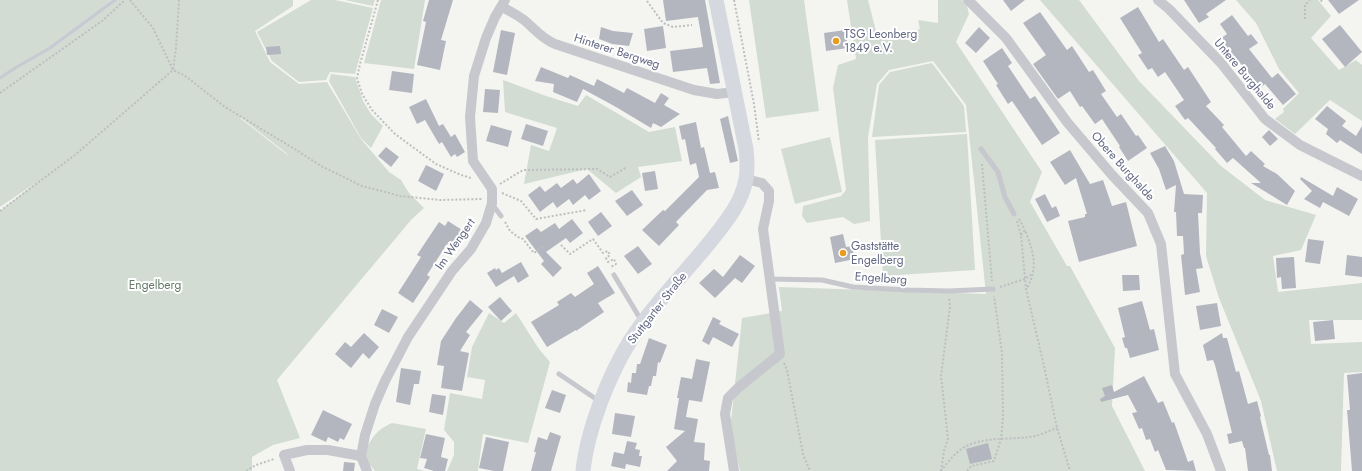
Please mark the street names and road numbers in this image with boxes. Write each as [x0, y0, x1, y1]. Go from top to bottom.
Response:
street label: Hinterer Bergweg [572, 29, 662, 73]
street label: Untere Burghalde [1210, 34, 1280, 114]
street label: Obere Burghalde [1087, 127, 1159, 205]
street label: Im Wengert [431, 214, 479, 273]
street label: Engelberg [854, 267, 908, 289]
street label: Stuttgarter Straße [623, 268, 691, 348]

